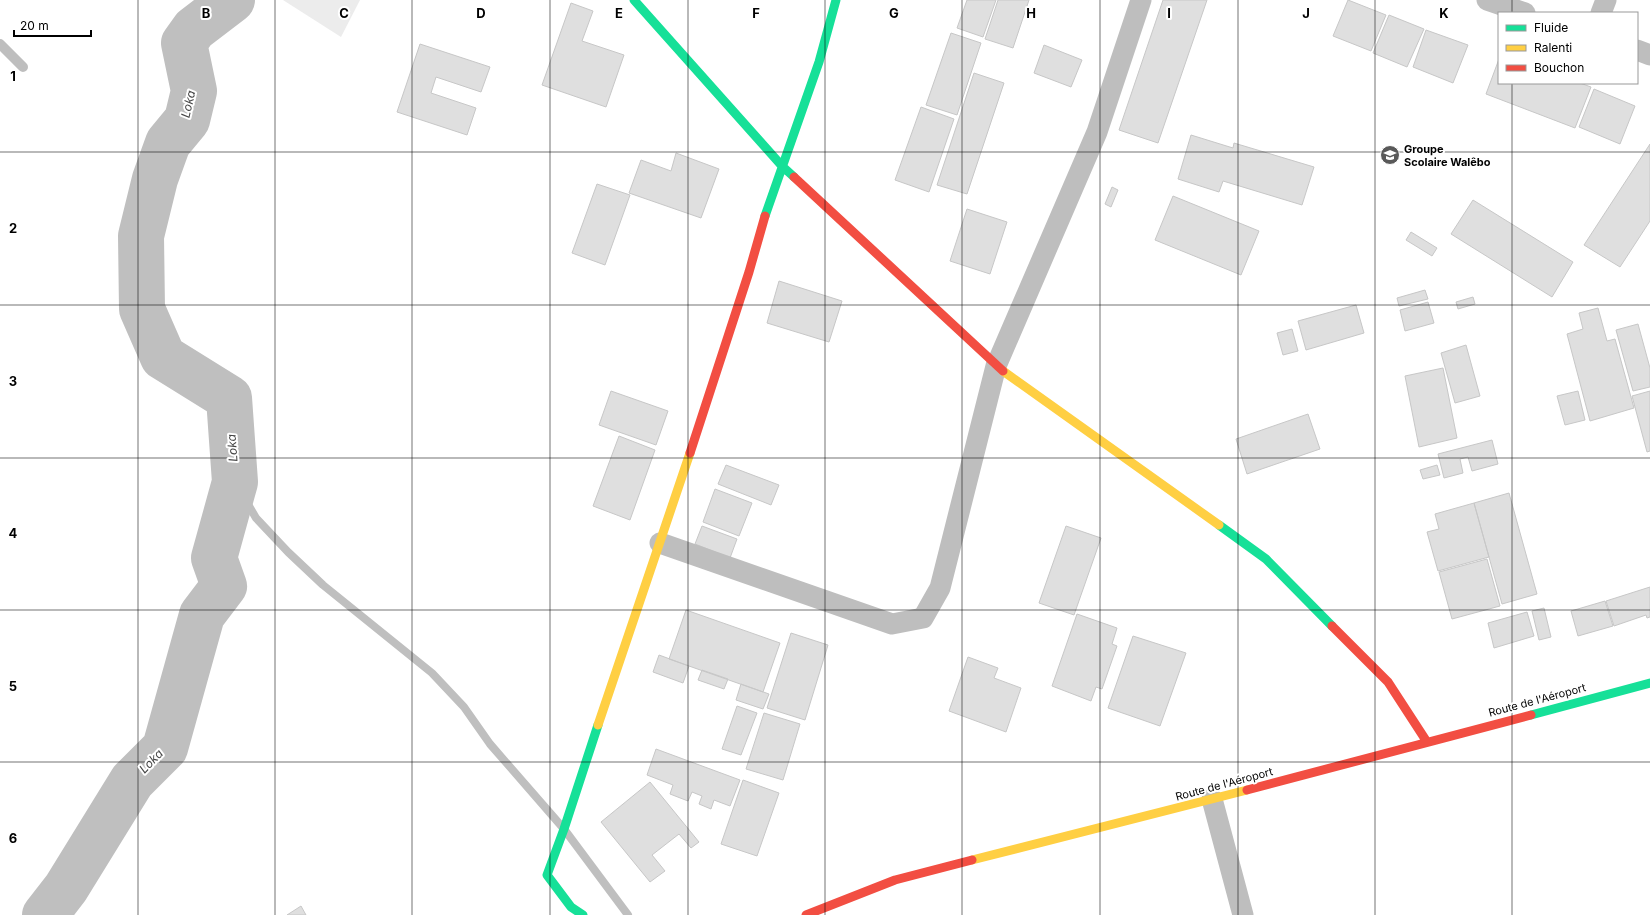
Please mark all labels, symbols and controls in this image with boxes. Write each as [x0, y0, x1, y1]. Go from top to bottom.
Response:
text: B [202, 5, 211, 21]
text: C [339, 5, 349, 21]
text: D [476, 5, 486, 21]
text: E [615, 5, 623, 21]
text: F [752, 5, 760, 21]
text: G [889, 5, 899, 21]
text: H [1026, 5, 1036, 21]
text: I [1167, 5, 1171, 21]
text: J [1302, 5, 1310, 21]
text: K [1439, 5, 1449, 21]
scale bar [14, 12, 91, 38]
legend [1498, 12, 1638, 84]
text: 20 m [20, 18, 49, 33]
text: Fluide [1534, 20, 1568, 35]
text: Ralenti [1534, 40, 1572, 55]
text: Bouchon [1534, 60, 1584, 75]
text: 1 [10, 68, 16, 84]
water label: Loka [178, 89, 198, 119]
place label: Groupe Scolaire Walêbo [1404, 142, 1491, 169]
school or university icon: Groupe Scolaire Walêbo [1379, 144, 1401, 166]
text: 2 [9, 220, 17, 236]
text: 3 [9, 373, 17, 389]
water label: Loka [224, 434, 240, 462]
text: 4 [9, 525, 18, 541]
text: 5 [9, 678, 17, 694]
street label: Route de l'Aéroport [1487, 680, 1588, 720]
water label: Loka [136, 746, 166, 776]
street label: Route de l'Aéroport [1174, 764, 1275, 804]
text: 6 [9, 830, 17, 846]

